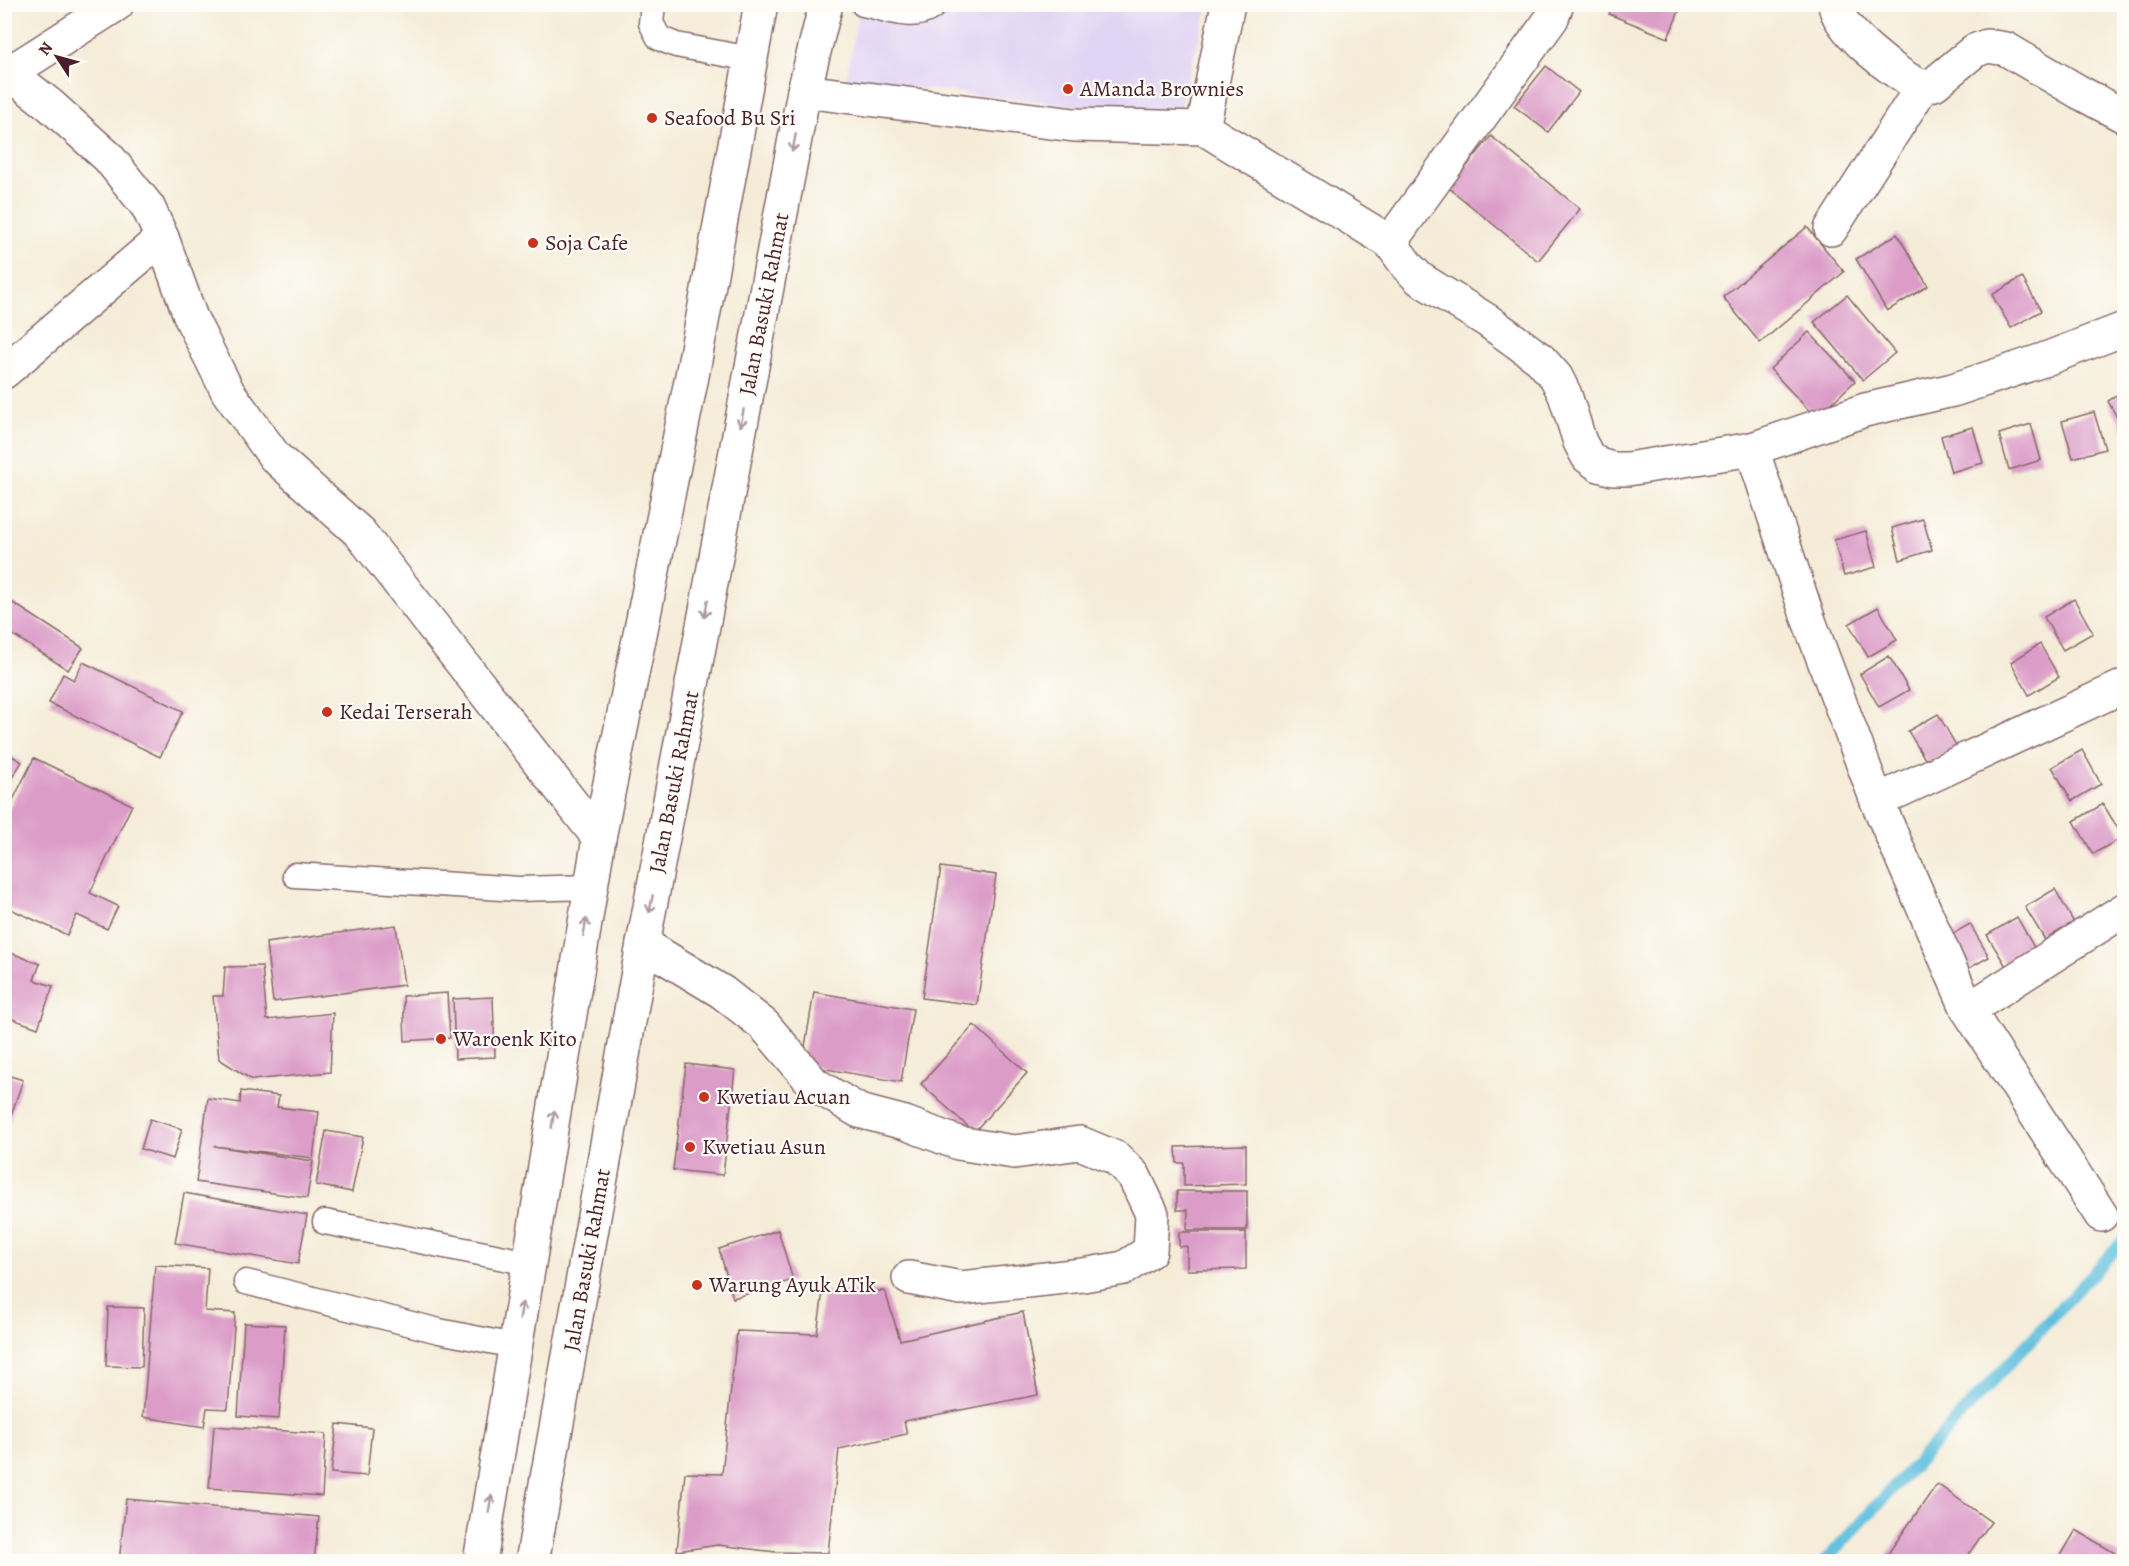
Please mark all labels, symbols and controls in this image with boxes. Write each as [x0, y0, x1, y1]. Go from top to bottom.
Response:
north arrow [27, 27, 87, 87]
text: N [33, 37, 58, 60]
place label: AManda Brownies [1079, 74, 1244, 104]
marker: AManda Brownies [1061, 82, 1075, 96]
place label: Seafood Bu Sri [664, 103, 796, 133]
marker: Seafood Bu Sri [645, 111, 659, 125]
one-way arrow [788, 133, 799, 153]
street label: Jalan Basuki Rahmat [732, 210, 796, 398]
place label: Soja Cafe [545, 228, 628, 258]
marker: Soja Cafe [526, 236, 540, 250]
one-way arrow [736, 407, 747, 427]
one-way arrow [700, 599, 711, 618]
street label: Jalan Basuki Rahmat [642, 688, 706, 876]
place label: Kedai Terserah [339, 697, 473, 727]
marker: Kedai Terserah [320, 705, 334, 719]
one-way arrow [645, 894, 656, 913]
one-way arrow [580, 917, 591, 937]
place label: Waroenk Kito [452, 1024, 577, 1054]
marker: Waroenk Kito [434, 1032, 448, 1046]
place label: Kwetiau Acuan [716, 1082, 850, 1112]
marker: Kwetiau Acuan [697, 1090, 711, 1104]
one-way arrow [547, 1110, 558, 1129]
place label: Kwetiau Asun [702, 1132, 826, 1162]
marker: Kwetiau Asun [683, 1140, 697, 1154]
street label: Jalan Basuki Rahmat [556, 1166, 618, 1354]
place label: Warung Ayuk ATik [708, 1270, 876, 1300]
marker: Warung Ayuk ATik [690, 1278, 704, 1292]
one-way arrow [515, 1302, 526, 1322]
one-way arrow [484, 1494, 495, 1514]

